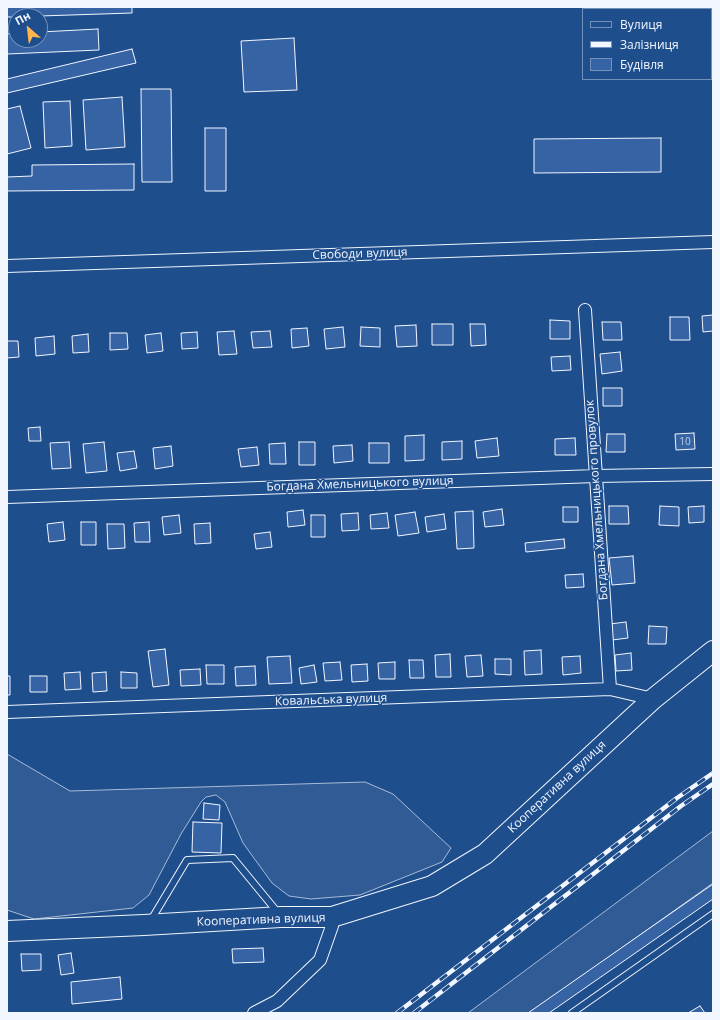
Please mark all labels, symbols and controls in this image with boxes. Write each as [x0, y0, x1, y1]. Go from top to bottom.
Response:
north arrow [8, 8, 48, 48]
text: Пн [12, 8, 33, 28]
legend [582, 8, 712, 80]
text: Вулиця [620, 16, 662, 33]
text: Залізниця [620, 36, 679, 53]
text: Будівля [620, 56, 664, 73]
street label: Свободи вулиця [312, 245, 408, 263]
street label: Богдана Хмельницького провулок [583, 399, 611, 601]
house number: 10 [679, 436, 691, 448]
street label: Богдана Хмельницького вулиця [266, 474, 454, 494]
street label: Ковальська вулиця [275, 691, 387, 709]
street label: Кооперативна вулиця [505, 738, 609, 836]
street label: Кооперативна вулиця [196, 911, 326, 929]

